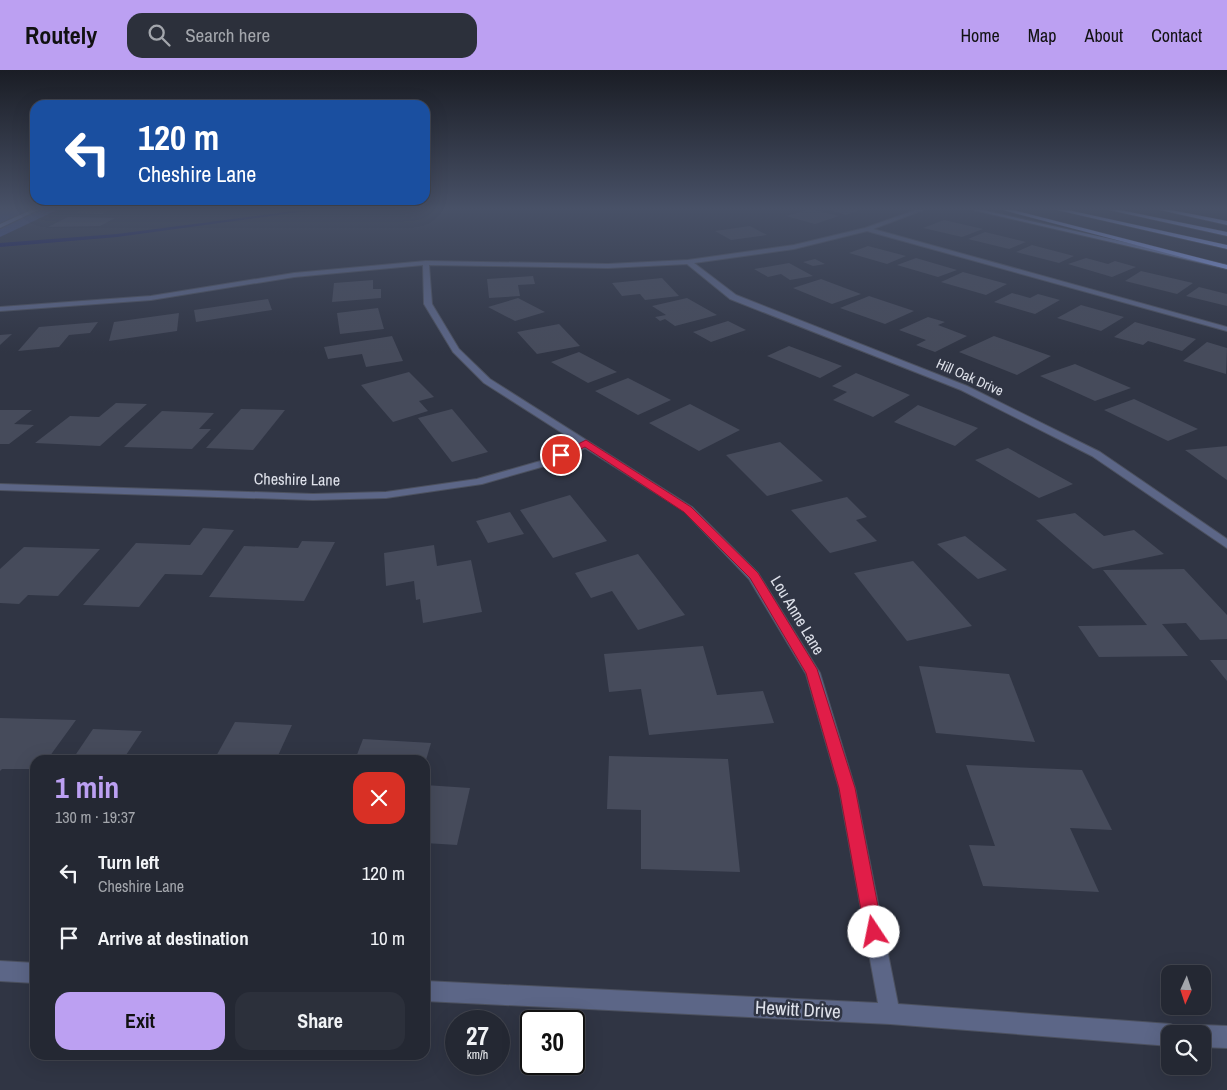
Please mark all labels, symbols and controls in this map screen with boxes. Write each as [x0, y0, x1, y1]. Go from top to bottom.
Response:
search box [127, 13, 477, 58]
text: Routely [25, 19, 97, 51]
icon: search [145, 21, 173, 49]
text: Search here [185, 22, 270, 48]
text: Home [960, 23, 1000, 48]
text: Map [1028, 23, 1057, 48]
text: About [1085, 23, 1123, 48]
text: Contact [1151, 23, 1202, 48]
text: 120 m [138, 114, 219, 161]
icon: left [55, 120, 120, 185]
text: Cheshire Lane [138, 159, 256, 189]
street label: Hill Oak Drive [934, 354, 1006, 400]
pin [540, 434, 582, 476]
icon: arrive [547, 441, 575, 469]
street label: Cheshire Lane [254, 467, 340, 491]
street label: Lou Anne Lane [766, 571, 830, 659]
text: 1 min [55, 767, 119, 807]
button: close [353, 772, 405, 824]
text: 130 m · 19:37 [55, 806, 135, 828]
text: Turn left [98, 849, 159, 875]
icon: left [55, 859, 83, 887]
text: 120 m [362, 860, 405, 886]
text: Cheshire Lane [98, 875, 184, 897]
position arrow [847, 905, 899, 957]
icon: arrive [55, 924, 83, 952]
text: Arrive at destination [98, 925, 249, 951]
text: 10 m [370, 925, 405, 951]
north arrow [1161, 965, 1211, 1015]
map controls [1161, 965, 1211, 1075]
button: Exit [55, 992, 225, 1050]
button: Share [235, 992, 405, 1050]
street label: Hewitt Drive [755, 994, 841, 1024]
speed limit sign: 30 [520, 1010, 585, 1075]
text: 27 [466, 1019, 489, 1053]
button: search [1161, 1025, 1211, 1075]
text: km/h [467, 1047, 488, 1063]

